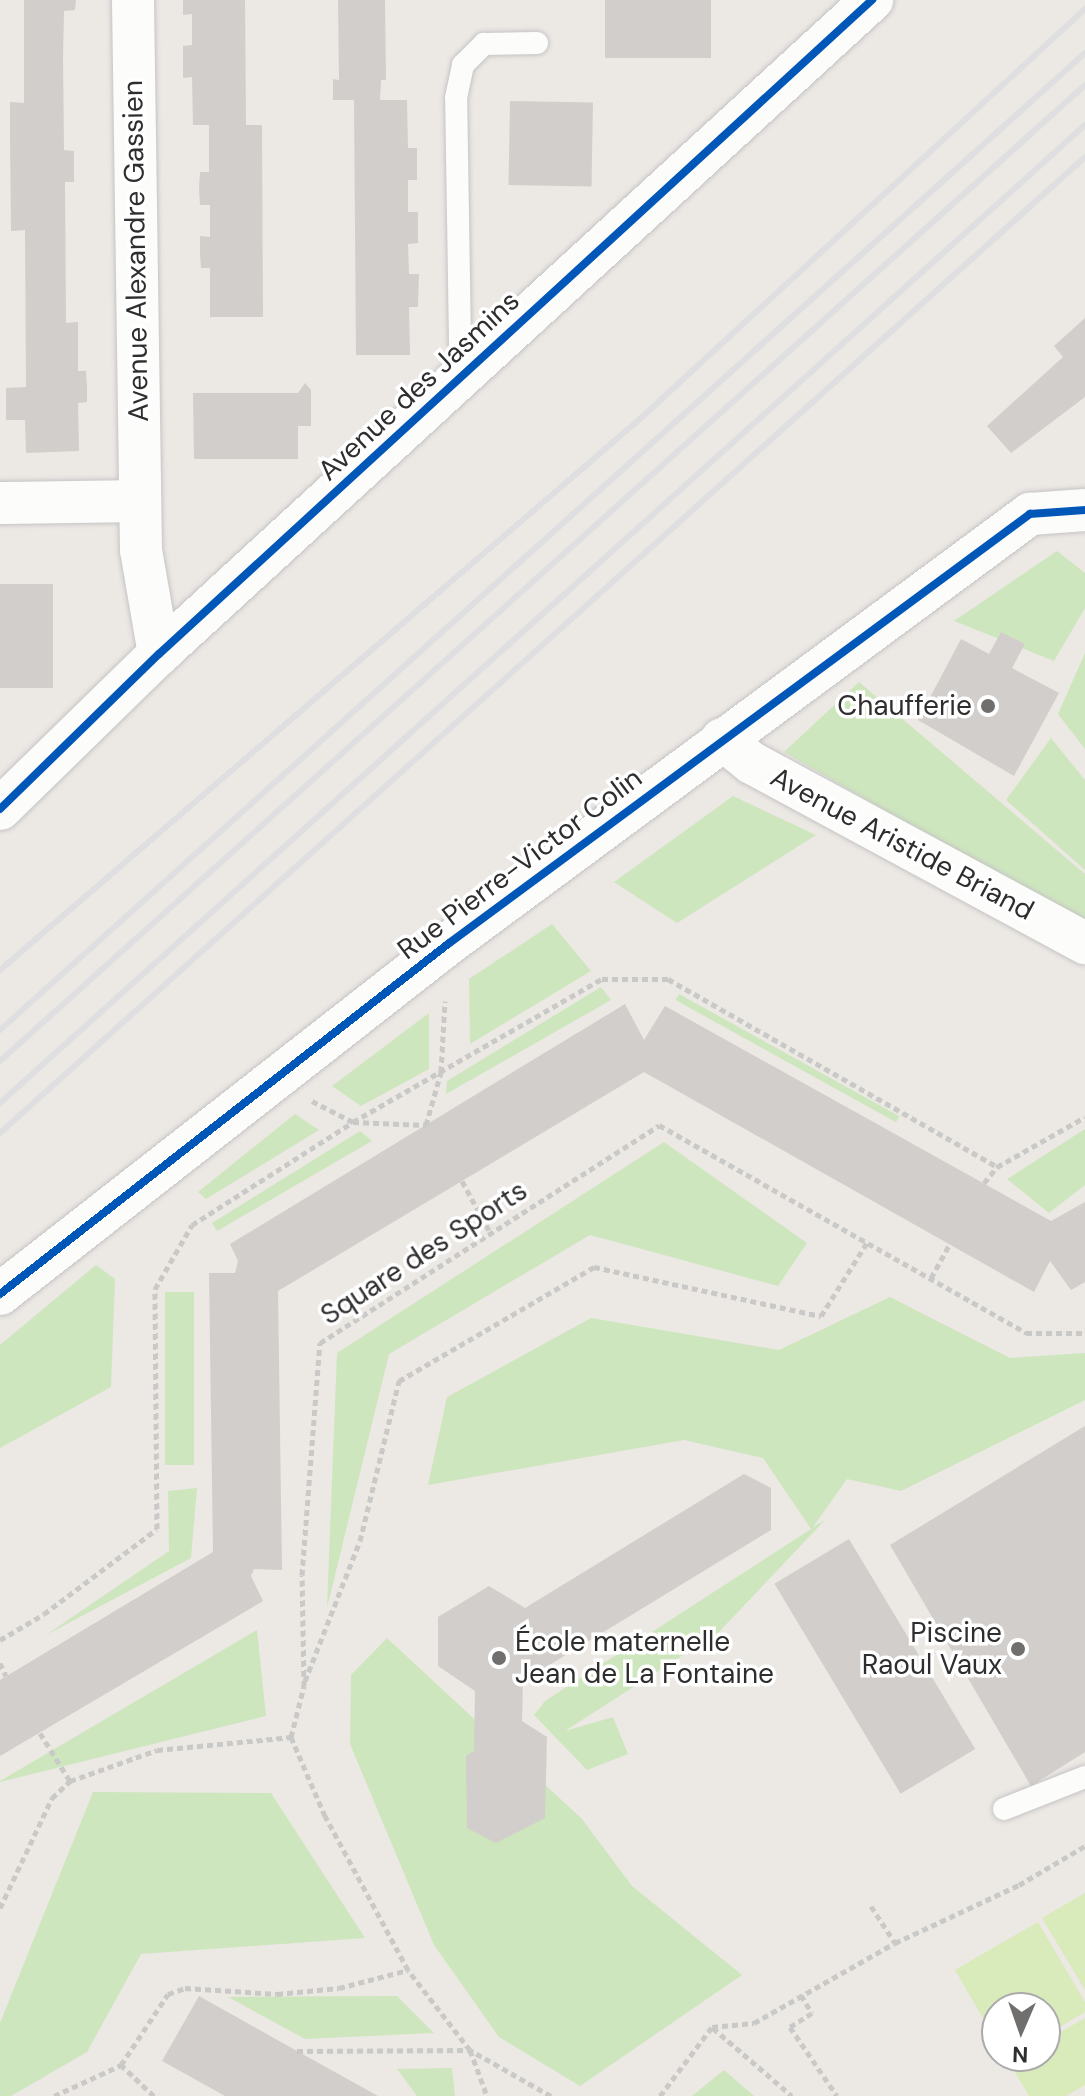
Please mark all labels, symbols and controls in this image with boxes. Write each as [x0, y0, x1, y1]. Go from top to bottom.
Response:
street label: Avenue Alexandre Gassien [116, 80, 156, 422]
street label: Avenue des Jasmins [311, 284, 527, 488]
place label: Chaufferie [837, 689, 972, 723]
marker: Chaufferie [979, 697, 997, 715]
street label: Avenue Aristide Briand [765, 760, 1039, 928]
street label: Rue Pierre-Victor Colin [391, 761, 649, 967]
street label: Square des Sports [315, 1174, 533, 1332]
place label: Piscine Raoul Vaux [862, 1616, 1002, 1682]
place label: École maternelle Jean de La Fontaine [515, 1625, 774, 1691]
marker: Piscine Raoul Vaux [1009, 1640, 1027, 1658]
marker: École maternelle Jean de La Fontaine [490, 1649, 508, 1667]
north arrow [981, 1992, 1061, 2072]
text: N [1012, 2040, 1029, 2069]

